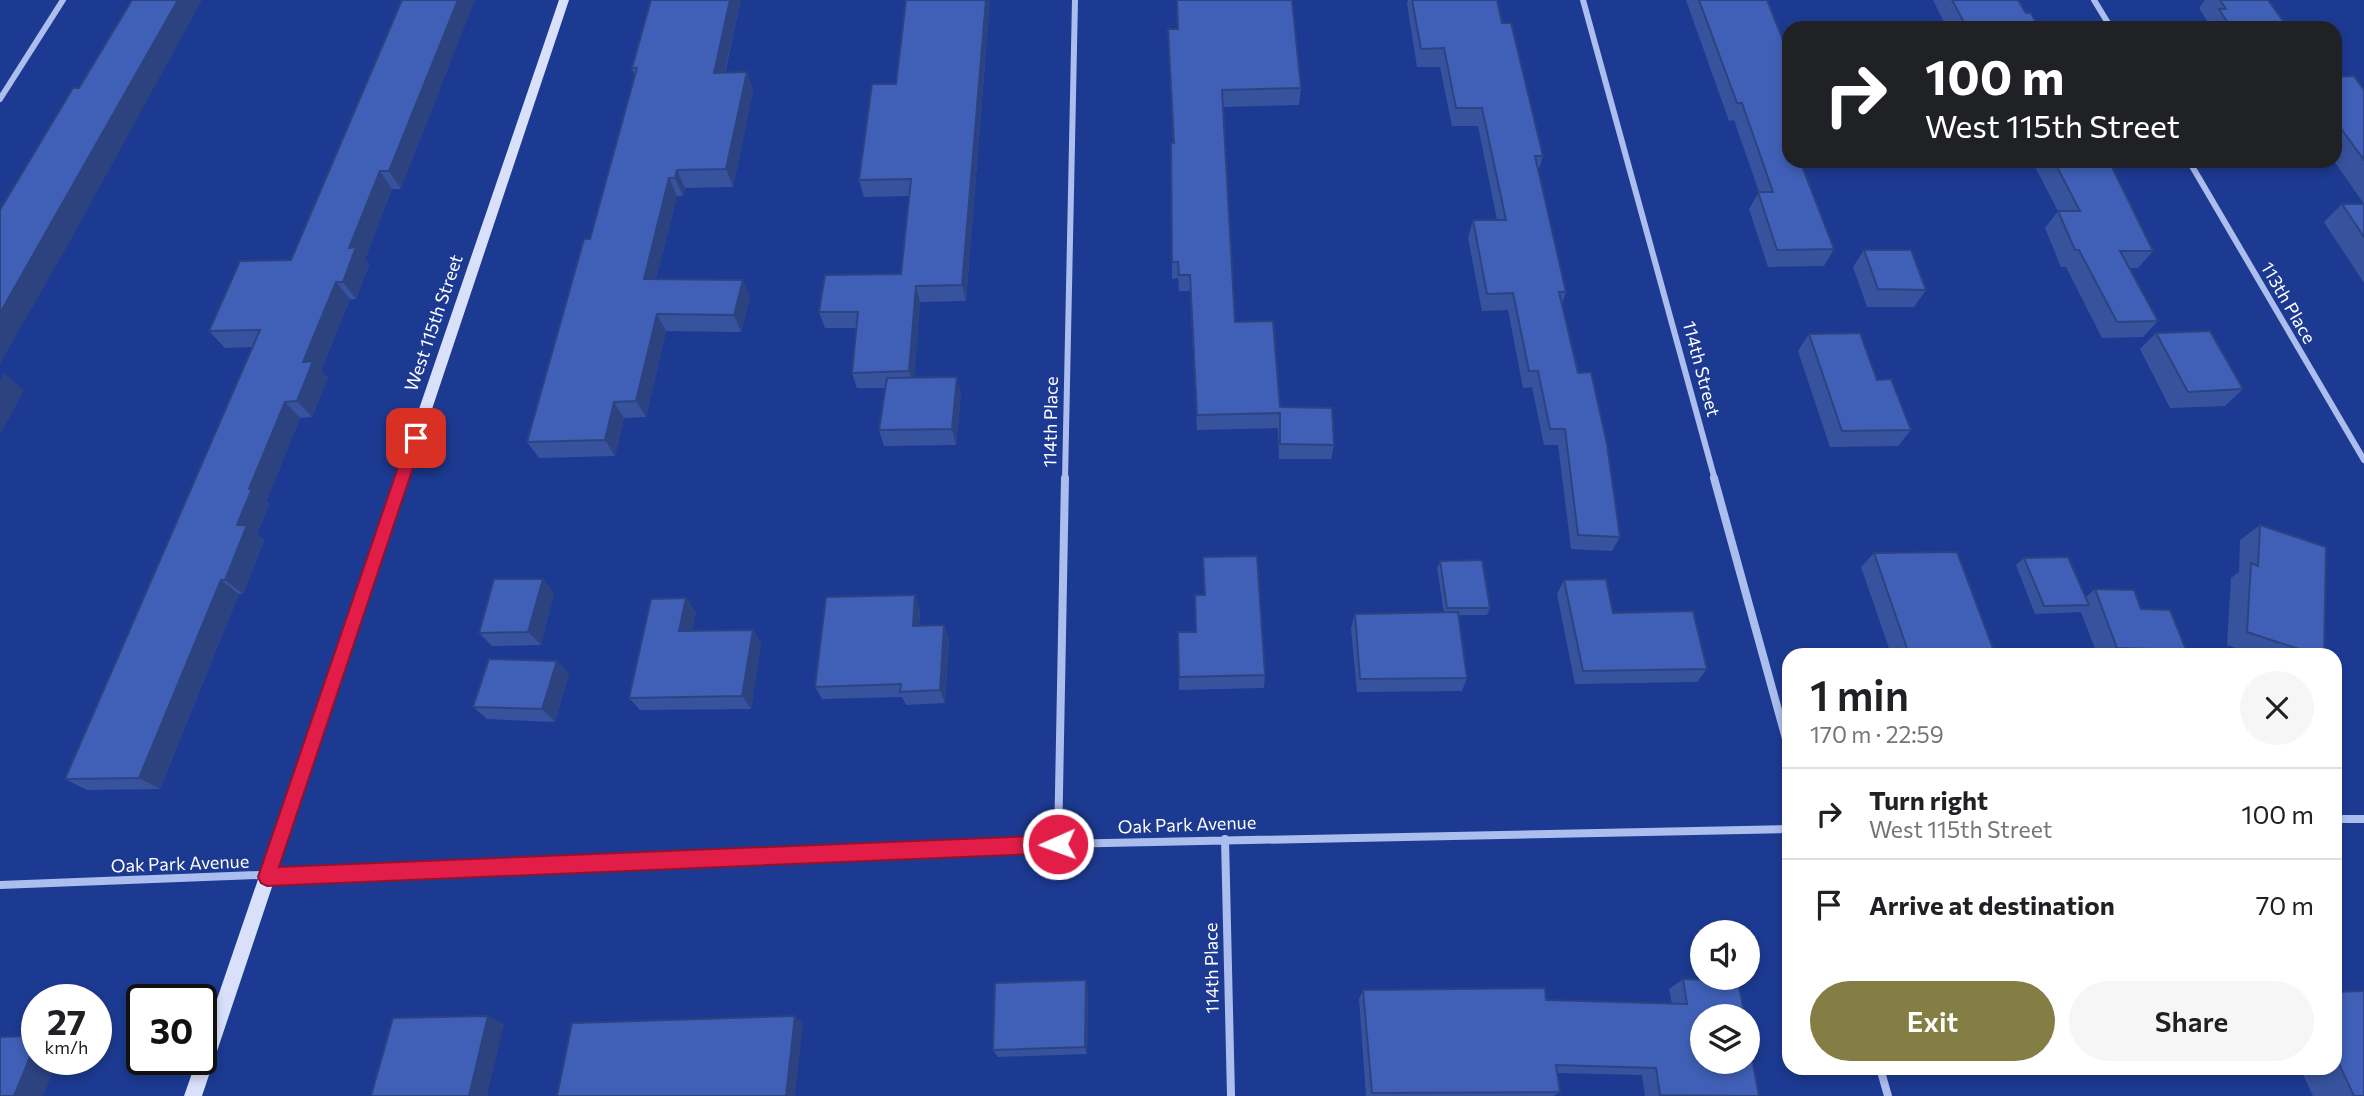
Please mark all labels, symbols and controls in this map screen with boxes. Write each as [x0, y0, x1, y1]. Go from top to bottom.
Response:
text: 100 m [1925, 45, 2064, 105]
icon: right [1810, 49, 1901, 140]
text: West 115th Street [1925, 105, 2180, 145]
street label: West 115th Street [399, 251, 467, 394]
street label: 113th Place [2257, 258, 2321, 347]
street label: 114th Street [1679, 318, 1725, 419]
street label: 114th Place [1038, 376, 1062, 468]
pin [386, 408, 446, 468]
icon: arrive [397, 419, 435, 457]
text: 1 min [1810, 668, 1909, 720]
button: close [2240, 671, 2314, 745]
text: 170 m · 22:59 [1810, 720, 1944, 748]
text: Turn right [1869, 784, 1988, 815]
icon: right [1810, 795, 1848, 833]
text: 100 m [2241, 798, 2314, 829]
position arrow [1021, 807, 1095, 881]
street label: Oak Park Avenue [1117, 811, 1257, 837]
text: West 115th Street [1869, 815, 2052, 843]
street label: Oak Park Avenue [110, 850, 250, 876]
icon: arrive [1810, 886, 1848, 924]
text: Arrive at destination [1869, 889, 2115, 920]
text: 70 m [2256, 889, 2314, 920]
map controls [1690, 920, 1760, 1074]
button: sound [1690, 920, 1760, 990]
street label: 114th Place [1199, 922, 1223, 1014]
button: Exit [1810, 981, 2055, 1061]
button: Share [2069, 981, 2314, 1061]
speed limit sign: 30 [126, 984, 217, 1075]
text: 27 [47, 999, 86, 1042]
button: layers [1690, 1004, 1760, 1074]
text: km/h [45, 1036, 88, 1058]

